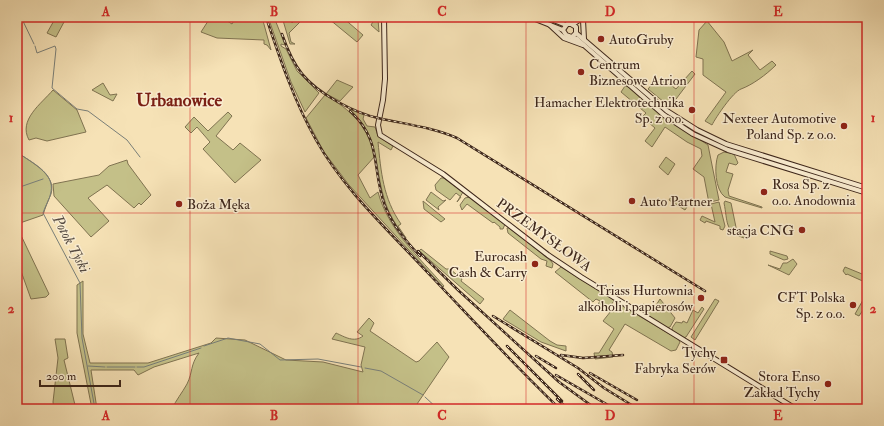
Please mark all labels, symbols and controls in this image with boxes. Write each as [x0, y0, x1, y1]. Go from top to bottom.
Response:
text: A [101, 4, 111, 20]
text: B [270, 4, 278, 20]
text: C [437, 4, 447, 20]
text: D [605, 4, 616, 20]
text: E [773, 4, 783, 20]
place label: AutoGruby [608, 31, 674, 49]
marker: AutoGruby [596, 34, 606, 44]
place label: Centrum Biznesowe Atrion [589, 56, 687, 89]
marker: Centrum Biznesowe Atrion [576, 67, 586, 77]
district label: Urbanowice [136, 89, 222, 112]
place label: Hamacher Elektrotechnika Sp. z o.o. [534, 94, 684, 128]
marker: Hamacher Elektrotechnika Sp. z o.o. [687, 105, 697, 115]
text: 1 [9, 110, 14, 126]
place label: Nexteer Automotive Poland Sp. z o.o. [723, 110, 836, 144]
text: 1 [871, 110, 876, 126]
marker: Nexteer Automotive Poland Sp. z o.o. [839, 121, 849, 131]
place label: Rosa Sp. z o.o. Anodownia [772, 176, 856, 209]
marker: Rosa Sp. z o.o. Anodownia [759, 187, 769, 197]
place label: Auto Partner [639, 193, 713, 210]
street label: PRZEMYSŁOWA [493, 195, 595, 275]
place label: Boża Męka [187, 196, 250, 213]
marker: Auto Partner [627, 196, 637, 206]
marker: Boża Męka [174, 199, 184, 209]
water label: Potok Tyski [47, 211, 94, 276]
place label: stacja CNG [727, 222, 794, 239]
marker: stacja CNG [797, 225, 807, 235]
place label: Eurocash Cash & Carry [449, 248, 528, 282]
marker: Eurocash Cash & Carry [530, 259, 540, 269]
place label: Triass Hurtownia alkoholi i papierosów [578, 282, 693, 316]
place label: CFT Polska Sp. z o.o. [777, 289, 845, 323]
marker: Triass Hurtownia alkoholi i papierosów [696, 293, 706, 303]
marker: CFT Polska Sp. z o.o. [848, 300, 858, 310]
text: 2 [8, 301, 15, 317]
text: 2 [870, 301, 877, 317]
place label: Tychy Fabryka Serów [634, 344, 717, 378]
marker: Tychy Fabryka Serów [719, 355, 729, 365]
scale bar [40, 362, 120, 388]
place label: Stora Enso Zakład Tychy [744, 368, 821, 402]
text: 200 m [46, 369, 77, 384]
marker: Stora Enso Zakład Tychy [823, 379, 833, 389]
text: A [101, 408, 111, 424]
text: B [270, 408, 278, 424]
text: C [437, 408, 447, 424]
text: D [605, 408, 616, 424]
text: E [773, 408, 783, 424]

